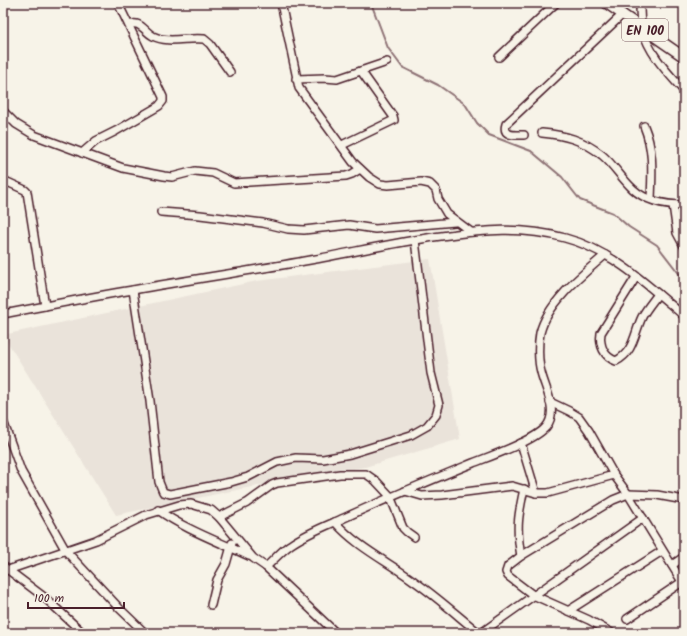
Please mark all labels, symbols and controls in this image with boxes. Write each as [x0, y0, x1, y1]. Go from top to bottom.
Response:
road number: EN 100 [622, 19, 668, 41]
scale bar [28, 584, 124, 610]
text: 100 m [34, 589, 65, 608]

